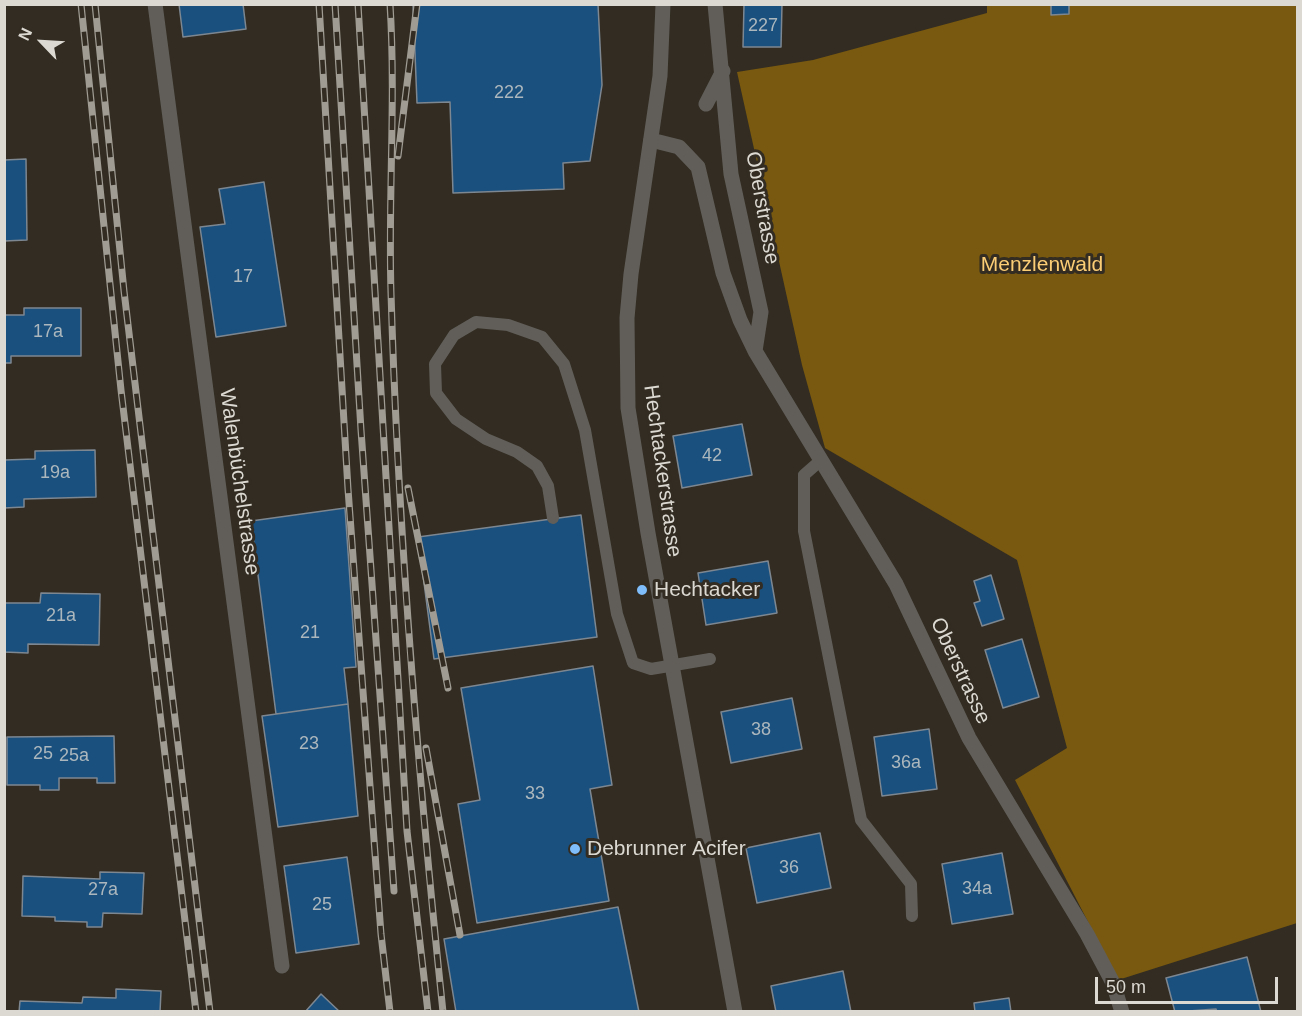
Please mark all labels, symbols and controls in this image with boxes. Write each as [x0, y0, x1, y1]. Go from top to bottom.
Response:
north arrow [12, 12, 72, 72]
house number: 227 [748, 15, 778, 37]
text: N [15, 25, 35, 43]
house number: 222 [494, 82, 524, 104]
street label: Oberstrasse [740, 149, 784, 267]
park label: Menzlenwald [981, 252, 1103, 278]
house number: 17 [233, 266, 253, 288]
house number: 17a [33, 321, 63, 343]
street label: Hechtackerstrasse [637, 383, 687, 559]
street label: Walenbüchelstrasse [213, 387, 265, 577]
house number: 42 [702, 445, 722, 467]
house number: 19a [40, 462, 70, 484]
place label: Hechtacker [654, 577, 760, 603]
marker: Hechtacker [635, 583, 649, 597]
house number: 21a [46, 605, 76, 627]
street label: Oberstrasse [924, 614, 996, 728]
house number: 21 [300, 622, 320, 644]
house number: 38 [751, 719, 771, 741]
house number: 23 [299, 733, 319, 755]
house number: 25 [33, 743, 53, 765]
house number: 25a [59, 745, 89, 767]
house number: 36a [891, 752, 921, 774]
house number: 33 [525, 783, 545, 805]
place label: Debrunner Acifer [587, 836, 746, 862]
marker: Debrunner Acifer [568, 842, 582, 856]
house number: 36 [779, 857, 799, 879]
house number: 34a [962, 878, 992, 900]
house number: 27a [88, 879, 118, 901]
house number: 25 [312, 894, 332, 916]
scale bar [1098, 965, 1281, 1003]
text: 50 m [1106, 977, 1146, 997]

